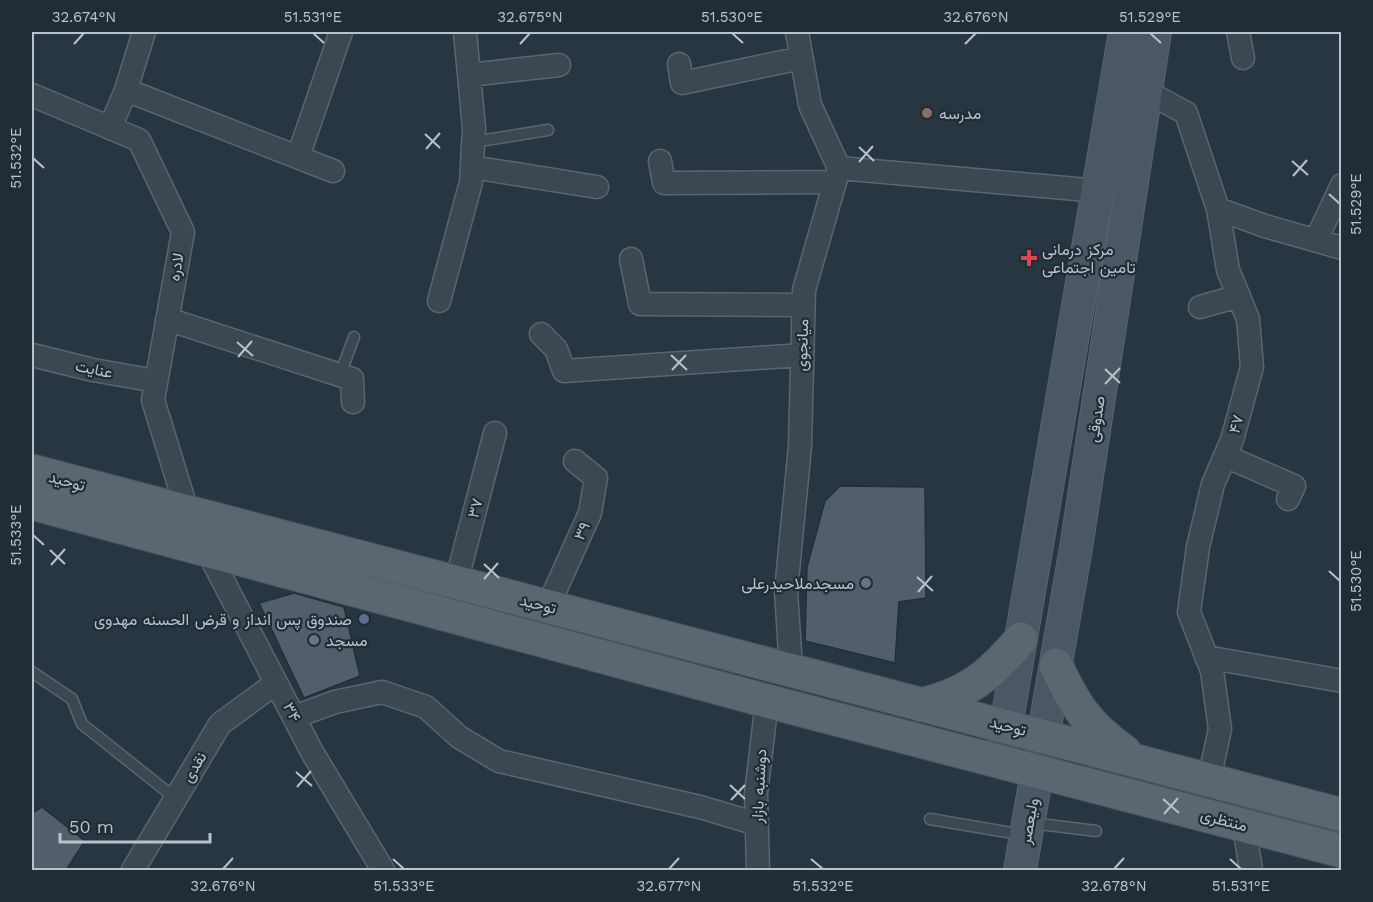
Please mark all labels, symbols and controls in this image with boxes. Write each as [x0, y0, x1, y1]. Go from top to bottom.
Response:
text: 32.674°N [52, 8, 116, 26]
text: 51.531°E [284, 8, 342, 26]
text: 32.675°N [497, 8, 563, 26]
text: 51.530°E [701, 8, 763, 26]
text: 32.676°N [943, 8, 1009, 26]
text: 51.529°E [1119, 8, 1181, 26]
place label: مدرسه [939, 104, 981, 124]
marker: مدرسه [920, 106, 934, 120]
text: 51.532°E [7, 127, 25, 189]
text: 51.529°E [1347, 173, 1365, 235]
place label: مرکز درمانی تامین اجتماعی [1042, 240, 1136, 278]
marker: مرکز درمانی تامین اجتماعی [1020, 249, 1038, 267]
street label: لادره [164, 251, 189, 283]
street label: میانجوی [792, 318, 813, 372]
street label: عنایت [74, 356, 114, 382]
street label: صدوقی [1083, 394, 1110, 444]
street label: ۴۷ [1224, 413, 1248, 435]
street label: توحید [46, 467, 87, 496]
street label: ۳۷ [463, 496, 487, 520]
text: 51.533°E [7, 504, 25, 566]
street label: ۳۹ [570, 519, 594, 543]
text: 51.530°E [1347, 550, 1365, 612]
place label: مسجدملاحیدرعلی [741, 574, 854, 594]
marker: مسجدملاحیدرعلی [859, 576, 873, 590]
street label: توحید [517, 590, 558, 619]
place label: صندوق پس انداز و قرض الحسنه مهدوی [94, 610, 352, 631]
marker: صندوق پس انداز و قرض الحسنه مهدوی [357, 612, 371, 626]
place label: مسجد [326, 631, 367, 650]
marker: مسجد [307, 633, 321, 647]
street label: ۳۴ [279, 699, 305, 725]
street label: توحید [987, 712, 1028, 741]
street label: نقدی [178, 748, 211, 786]
street label: دوشنبه بازار [748, 748, 771, 825]
street label: ولیعصر [1015, 796, 1043, 847]
street label: منتظری [1198, 805, 1250, 836]
scale bar [60, 806, 210, 844]
text: 50 m [69, 816, 114, 837]
text: 32.676°N [190, 877, 256, 895]
text: 51.533°E [373, 877, 435, 895]
text: 32.677°N [637, 877, 701, 895]
text: 51.532°E [792, 877, 854, 895]
text: 32.678°N [1081, 877, 1147, 895]
text: 51.531°E [1212, 877, 1270, 895]

